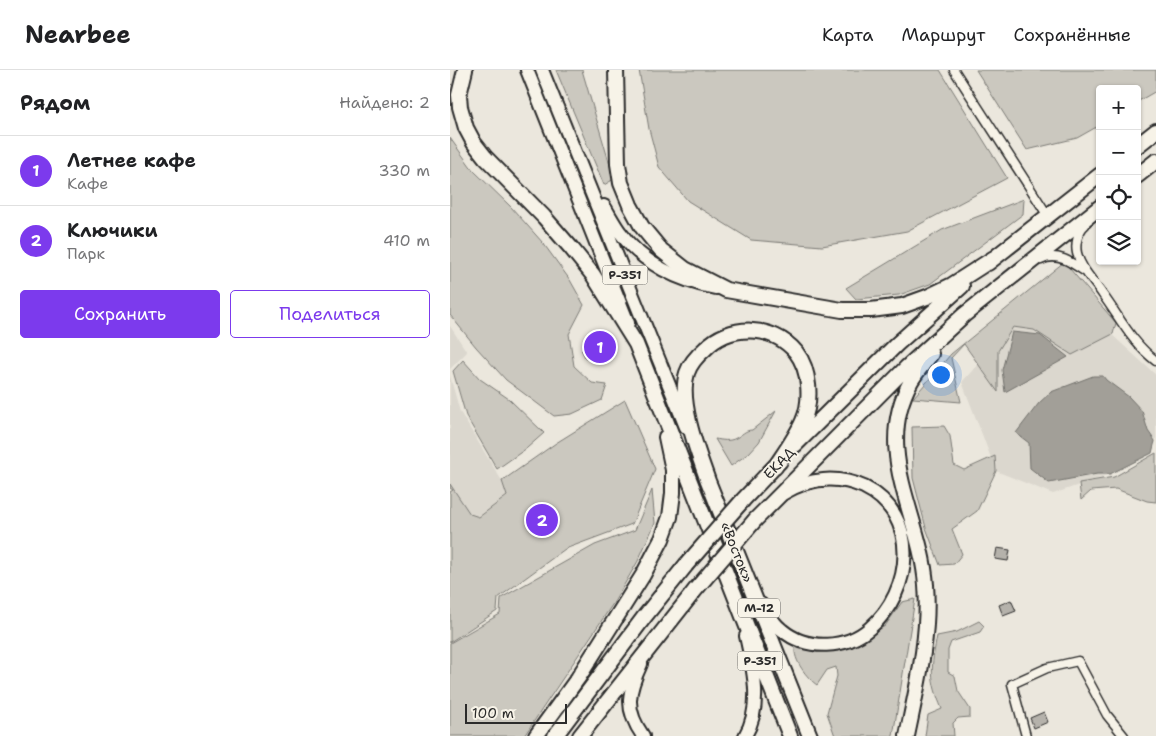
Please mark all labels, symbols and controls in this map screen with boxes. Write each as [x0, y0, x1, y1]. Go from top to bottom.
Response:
text: Nearbee [25, 19, 131, 51]
text: Карта [822, 23, 873, 47]
text: Маршрут [901, 23, 985, 47]
text: Сохранённые [1013, 23, 1131, 47]
map controls [1096, 85, 1141, 265]
button: + [1096, 85, 1141, 130]
text: Рядом [20, 89, 90, 117]
text: Найдено: 2 [339, 92, 430, 113]
button: − [1096, 130, 1141, 175]
text: Летнее кафе [67, 148, 196, 173]
text: 1 [32, 160, 40, 181]
text: 330 m [378, 160, 430, 181]
text: Кафе [67, 173, 108, 194]
button: locate [1096, 175, 1141, 220]
text: Ключики [67, 218, 158, 243]
button: layers [1096, 220, 1141, 265]
text: 2 [30, 230, 42, 251]
text: 410 m [383, 230, 430, 251]
text: Парк [67, 243, 105, 264]
road number: Р-351 [602, 266, 648, 284]
button: Сохранить [20, 290, 220, 338]
button: Поделиться [230, 290, 430, 338]
pin: 1 [584, 328, 616, 366]
your location [928, 362, 954, 388]
street label: ЕКАД [759, 443, 799, 483]
pin: 2 [526, 501, 558, 539]
street label: «Восток» [717, 519, 757, 585]
road number: М-12 [738, 598, 780, 618]
road number: Р-351 [738, 652, 782, 670]
scale bar [465, 701, 568, 724]
text: 100 m [472, 704, 514, 722]

